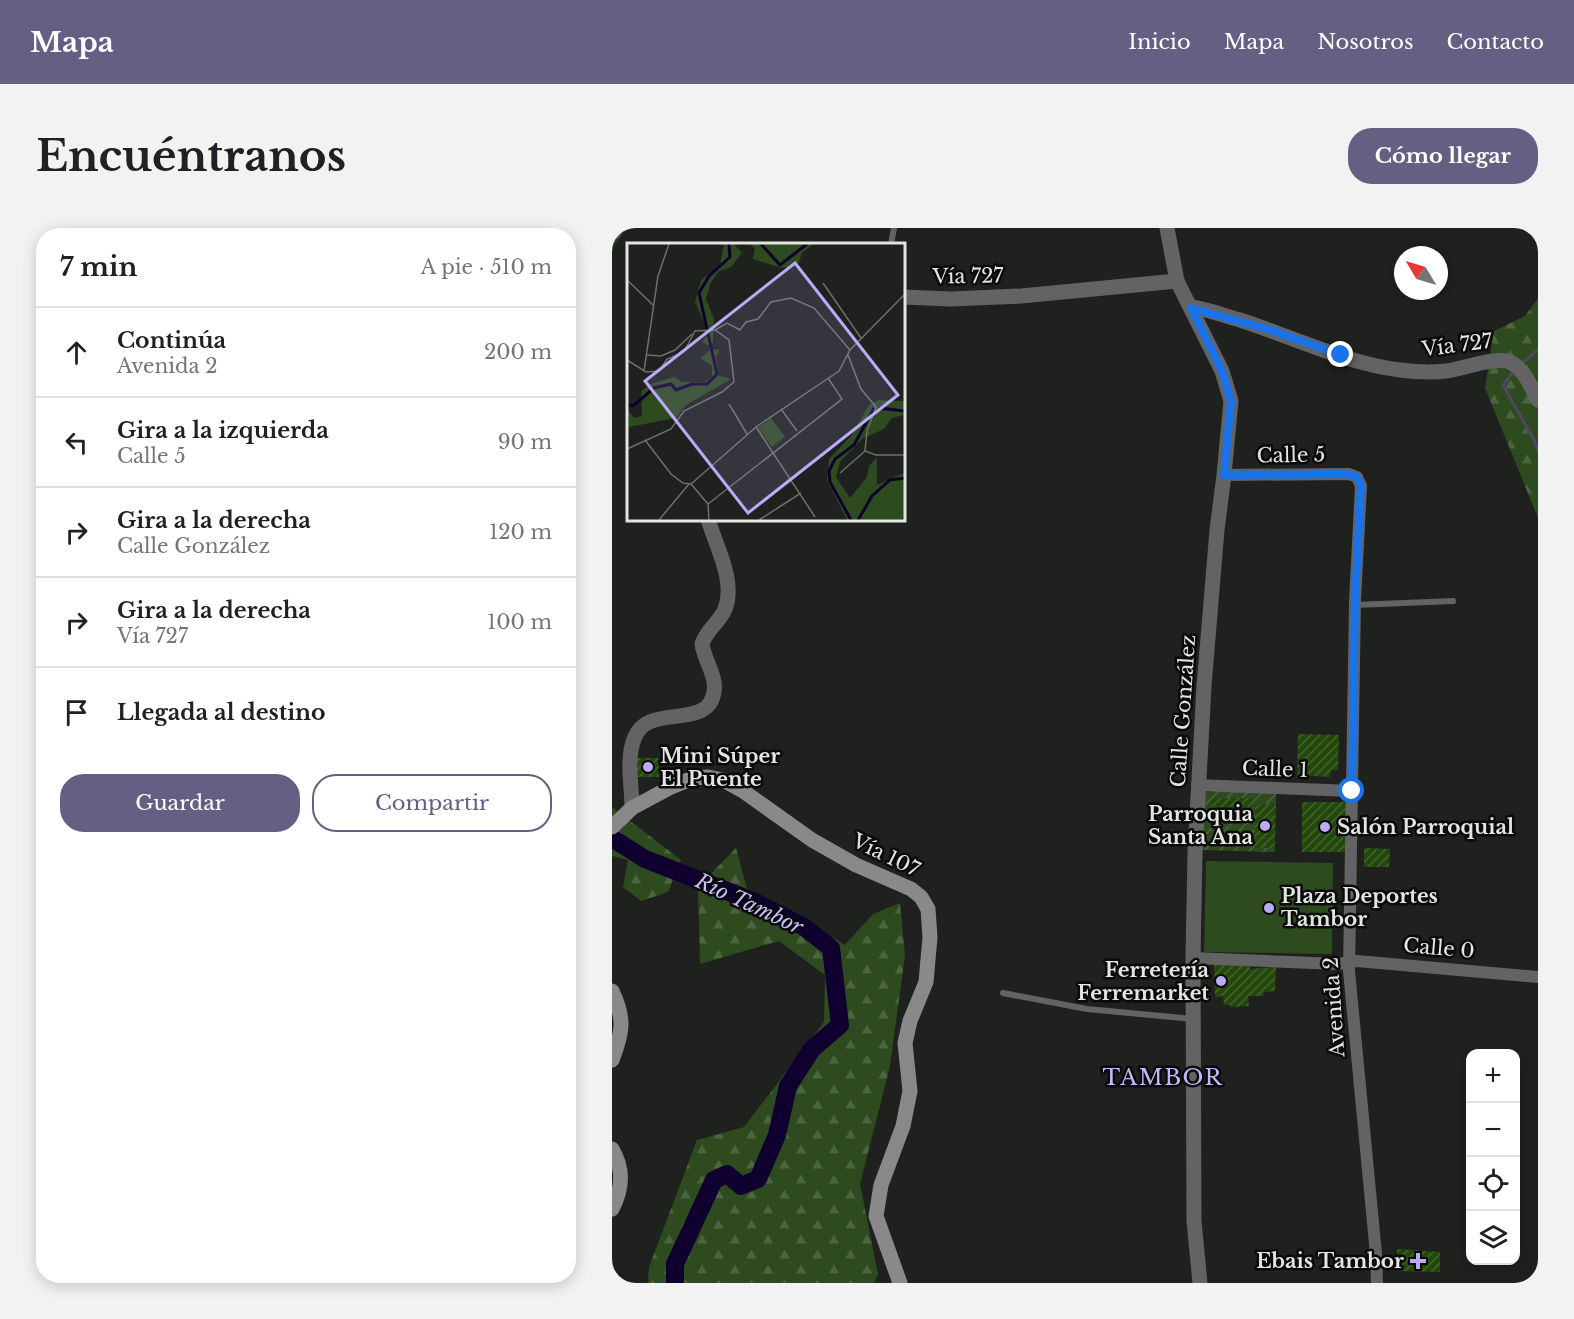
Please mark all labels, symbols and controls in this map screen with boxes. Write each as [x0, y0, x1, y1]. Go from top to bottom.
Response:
text: Mapa [30, 25, 114, 60]
text: Inicio [1128, 29, 1191, 55]
text: Mapa [1224, 29, 1284, 55]
text: Nosotros [1317, 29, 1413, 55]
text: Contacto [1446, 29, 1544, 55]
button: Cómo llegar [1348, 128, 1538, 184]
text: Encuéntranos [36, 130, 346, 182]
inset map [627, 243, 904, 520]
north arrow [1394, 246, 1448, 300]
text: 7 min [60, 251, 137, 283]
text: A pie · 510 m [421, 255, 552, 279]
street label: Vía 727 [931, 263, 1005, 289]
text: Continúa [117, 327, 226, 354]
street label: Vía 727 [1419, 329, 1495, 361]
icon: ahead [60, 336, 93, 369]
text: 200 m [484, 340, 552, 364]
route end [1327, 341, 1353, 367]
text: Avenida 2 [117, 354, 218, 378]
text: Gira a la izquierda [117, 417, 329, 444]
icon: left [60, 426, 93, 459]
text: 90 m [498, 430, 552, 454]
street label: Calle 5 [1256, 442, 1326, 468]
text: Calle 5 [117, 444, 186, 468]
text: Gira a la derecha [117, 507, 311, 534]
icon: right [60, 516, 93, 549]
text: 120 m [489, 520, 552, 544]
text: Calle González [117, 534, 270, 558]
text: Gira a la derecha [117, 597, 311, 624]
icon: right [60, 606, 93, 639]
text: 100 m [487, 610, 552, 634]
text: Vía 727 [117, 624, 188, 648]
street label: Calle González [1166, 634, 1200, 788]
icon: arrive [60, 696, 93, 729]
text: Llegada al destino [117, 699, 326, 726]
place label: Mini Súper El Puente [660, 744, 780, 791]
street label: Calle 1 [1241, 756, 1309, 782]
marker: Mini Súper El Puente [641, 760, 655, 774]
button: Guardar [60, 774, 300, 832]
button: Compartir [312, 774, 552, 832]
route start [1338, 777, 1364, 803]
place label: Parroquia Santa Ana [1148, 802, 1254, 849]
place label: Salón Parroquial [1337, 815, 1514, 839]
marker: Parroquia Santa Ana [1258, 819, 1272, 833]
marker: Salón Parroquial [1318, 820, 1332, 834]
street label: Vía 107 [848, 828, 924, 882]
water label: Río Tambor [690, 867, 808, 941]
place label: Plaza Deportes Tambor [1281, 884, 1438, 931]
marker: Plaza Deportes Tambor [1262, 901, 1276, 915]
street label: Calle 0 [1402, 933, 1476, 963]
street label: Avenida 2 [1319, 956, 1350, 1059]
place label: Ferretería Ferremarket [1077, 958, 1210, 1005]
marker: Ferretería Ferremarket [1214, 974, 1228, 988]
map controls [1466, 1049, 1520, 1265]
button: + [1466, 1049, 1520, 1103]
district label: TAMBOR [1103, 1064, 1223, 1091]
button: − [1466, 1103, 1520, 1157]
button: locate [1466, 1157, 1520, 1211]
button: layers [1466, 1211, 1520, 1265]
place label: Ebais Tambor [1256, 1249, 1404, 1273]
marker: Ebais Tambor [1409, 1252, 1427, 1270]

